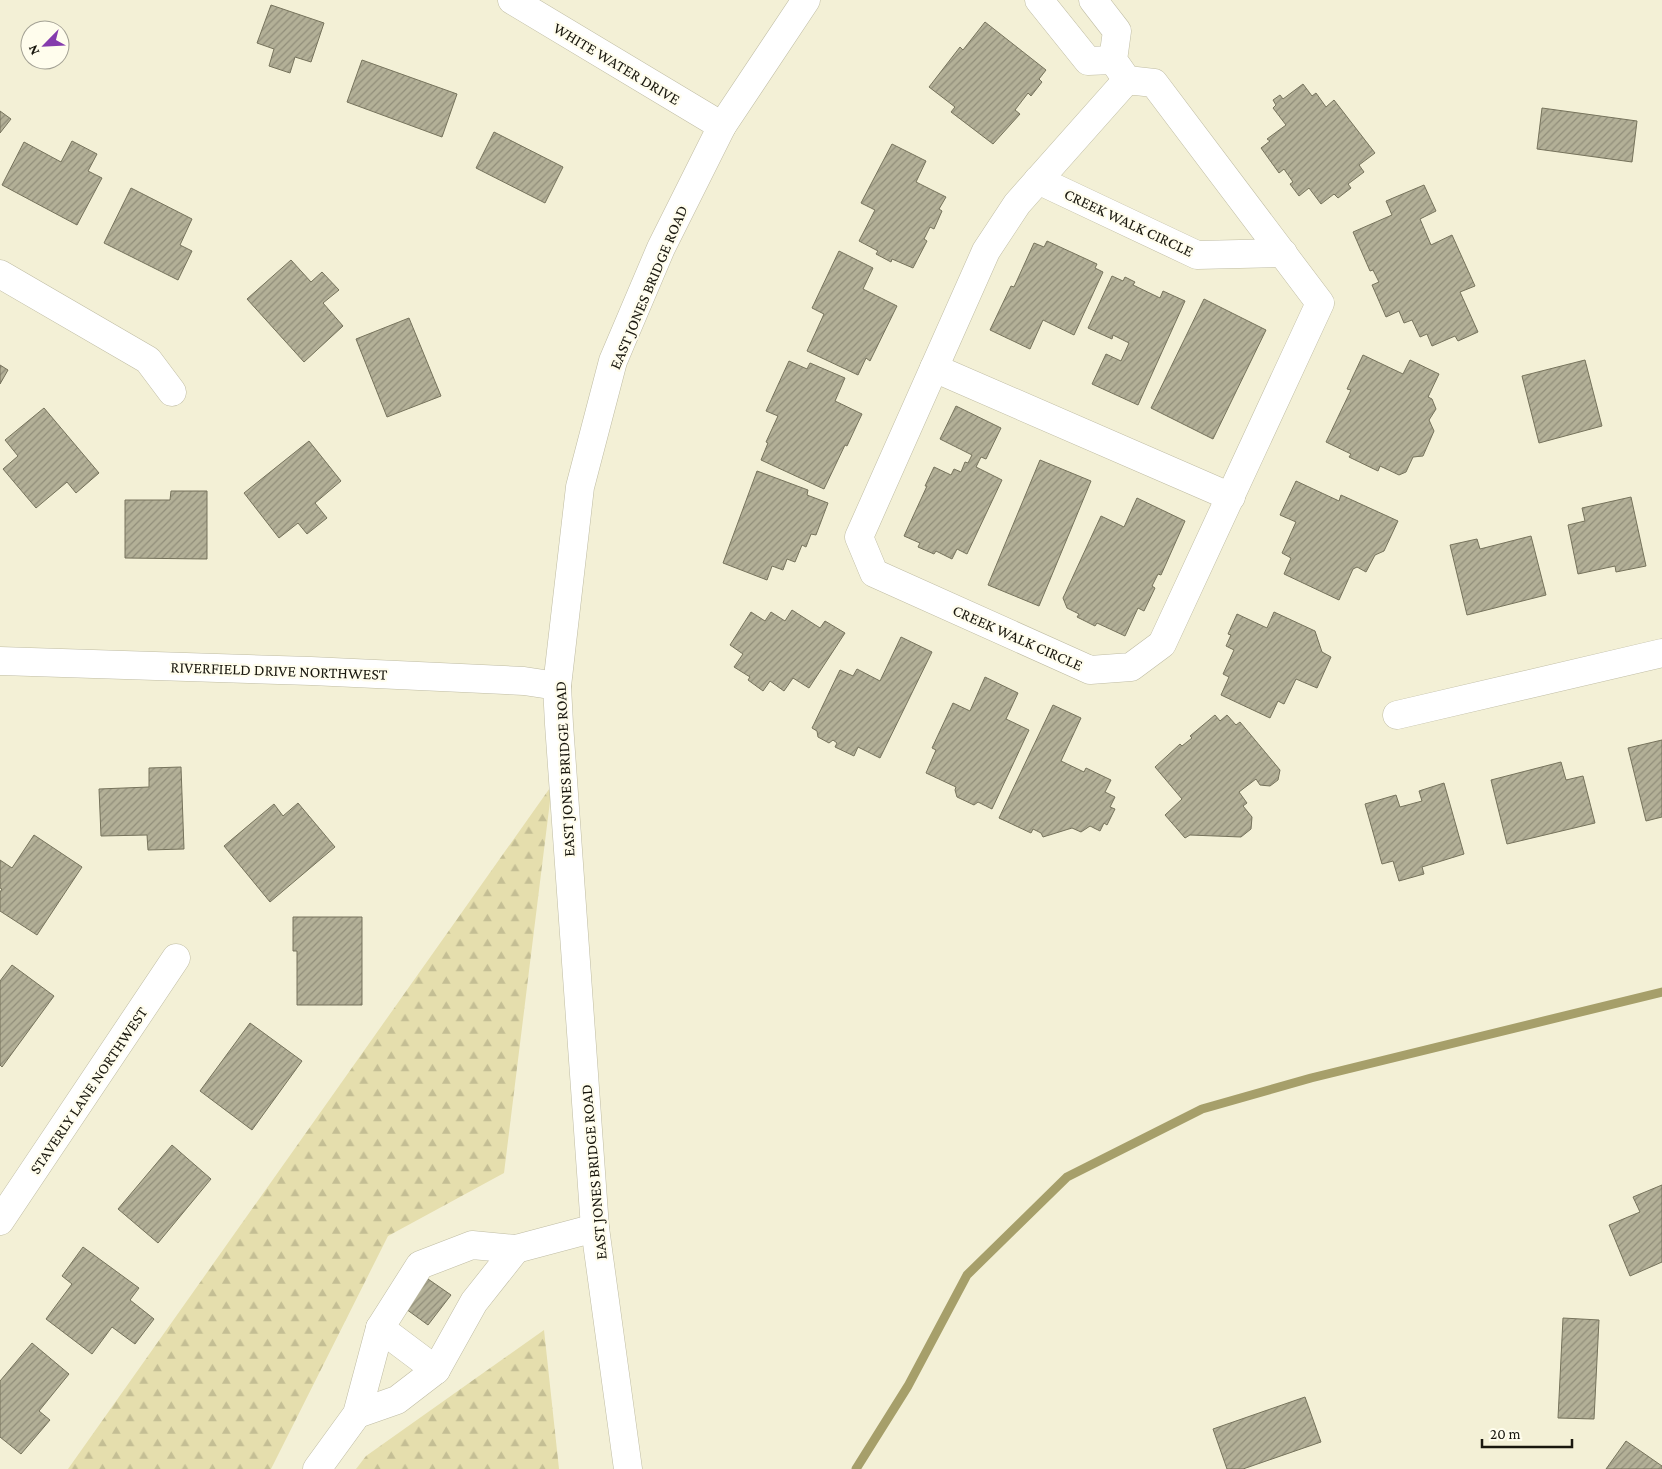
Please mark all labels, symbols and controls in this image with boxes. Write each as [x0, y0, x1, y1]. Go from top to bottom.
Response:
street label: WHITE WATER DRIVE [550, 19, 683, 108]
north arrow [20, 20, 70, 70]
text: N [24, 42, 42, 58]
street label: CREEK WALK CIRCLE [1062, 185, 1196, 260]
street label: EAST JONES BRIDGE ROAD [606, 203, 692, 372]
street label: CREEK WALK CIRCLE [950, 601, 1086, 674]
street label: RIVERFIELD DRIVE NORTHWEST [170, 658, 388, 683]
street label: EAST JONES BRIDGE ROAD [551, 681, 579, 857]
street label: STAVERLY LANE NORTHWEST [26, 1003, 151, 1177]
street label: EAST JONES BRIDGE ROAD [577, 1083, 611, 1260]
scale bar [1482, 1416, 1572, 1448]
text: 20 m [1490, 1426, 1521, 1442]

